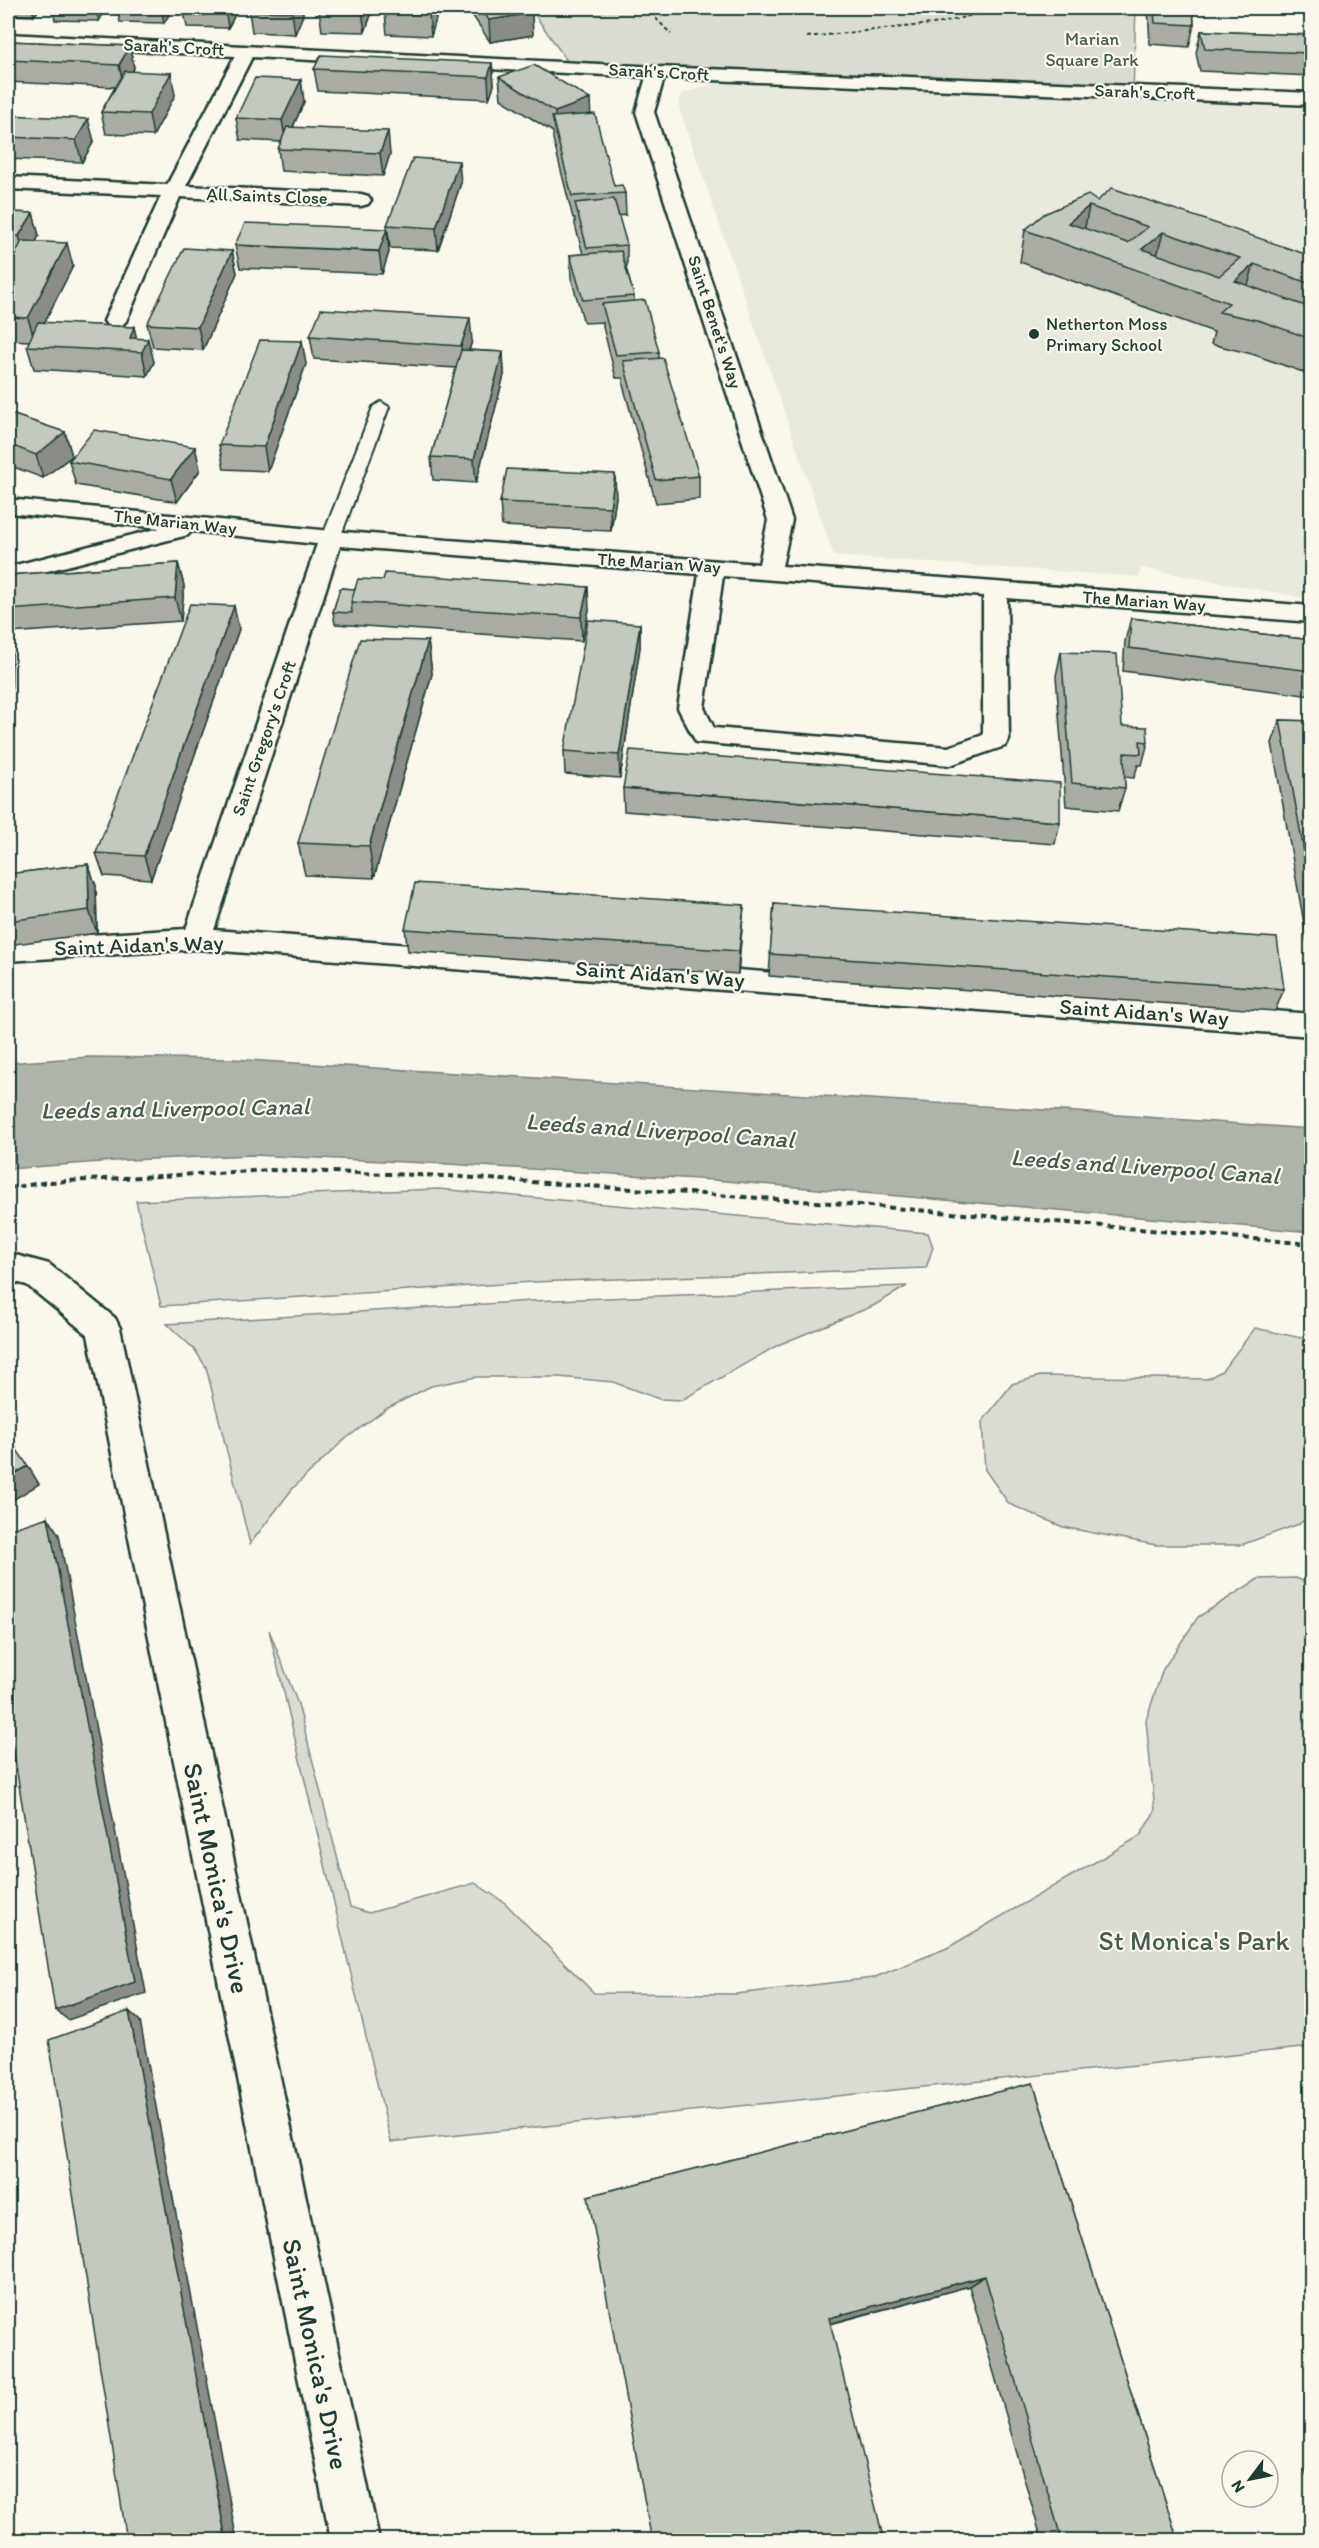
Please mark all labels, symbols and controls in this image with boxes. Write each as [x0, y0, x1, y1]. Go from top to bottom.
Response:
park label: Marian Square Park [1045, 28, 1139, 71]
street label: Sarah's Croft [123, 33, 225, 61]
street label: Sarah's Croft [608, 58, 710, 86]
street label: Sarah's Croft [1094, 79, 1196, 105]
street label: All Saints Close [206, 183, 328, 209]
street label: Saint Benet's Way [683, 253, 747, 392]
place label: Netherton Moss Primary School [1046, 313, 1167, 356]
marker: Netherton Moss Primary School [1027, 327, 1041, 341]
street label: The Marian Way [112, 505, 238, 539]
street label: The Marian Way [597, 548, 722, 578]
street label: The Marian Way [1082, 586, 1207, 616]
street label: Saint Gregory's Croft [227, 657, 301, 819]
street label: Saint Aidan's Way [54, 929, 225, 961]
street label: Saint Aidan's Way [575, 955, 746, 993]
street label: Saint Aidan's Way [1059, 993, 1230, 1031]
water label: Leeds and Liverpool Canal [40, 1091, 312, 1125]
water label: Leeds and Liverpool Canal [525, 1106, 797, 1154]
water label: Leeds and Liverpool Canal [1010, 1142, 1282, 1190]
street label: Saint Monica's Drive [176, 1760, 258, 1996]
park label: St Monica's Park [1099, 1924, 1289, 1957]
street label: Saint Monica's Drive [275, 2236, 357, 2472]
north arrow [1220, 2449, 1280, 2509]
text: N [1227, 2477, 1249, 2496]

